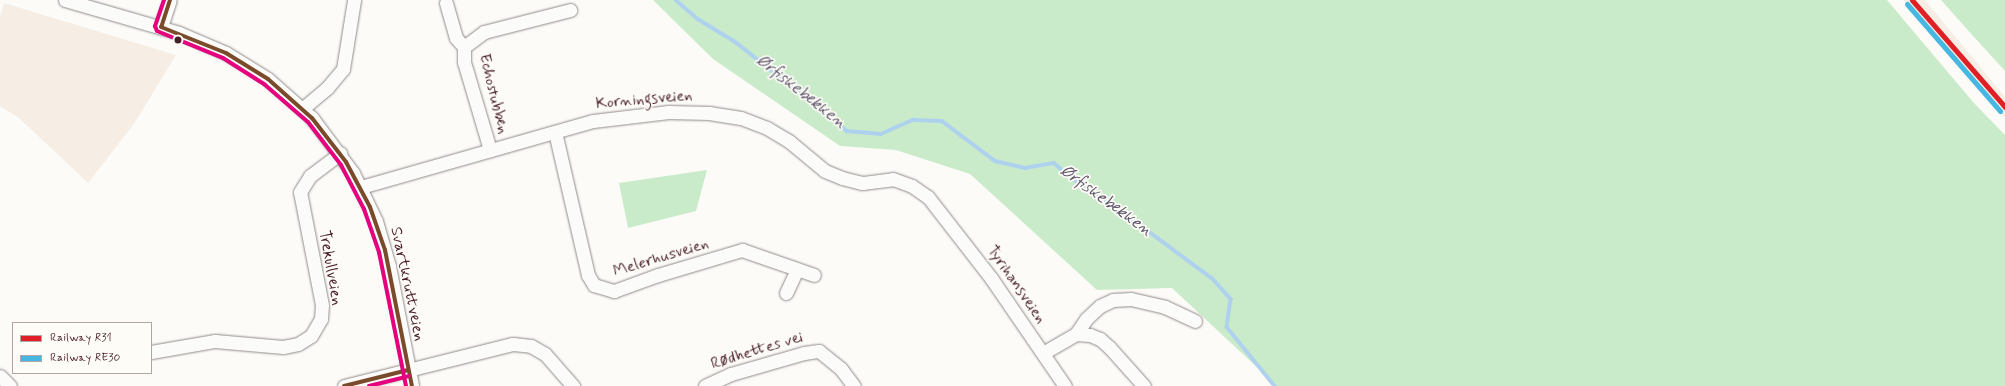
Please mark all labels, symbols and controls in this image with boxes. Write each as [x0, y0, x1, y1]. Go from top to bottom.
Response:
unlabelled marker [173, 35, 183, 45]
water label: Ørfiskebekken [752, 50, 850, 134]
street label: Echostubben [474, 52, 512, 136]
street label: Korningsveien [595, 86, 693, 114]
water label: Ørfiskebekken [1056, 161, 1156, 241]
street label: Svartkruttveien [386, 225, 428, 343]
street label: Trekullveien [314, 229, 346, 307]
street label: Melerhusveien [611, 234, 711, 282]
street label: Tyrihansveien [982, 242, 1050, 328]
legend [12, 322, 152, 374]
street label: Rødhettes vei [709, 328, 805, 374]
text: Railway R31 [50, 330, 112, 346]
text: Railway RE30 [50, 350, 121, 366]

